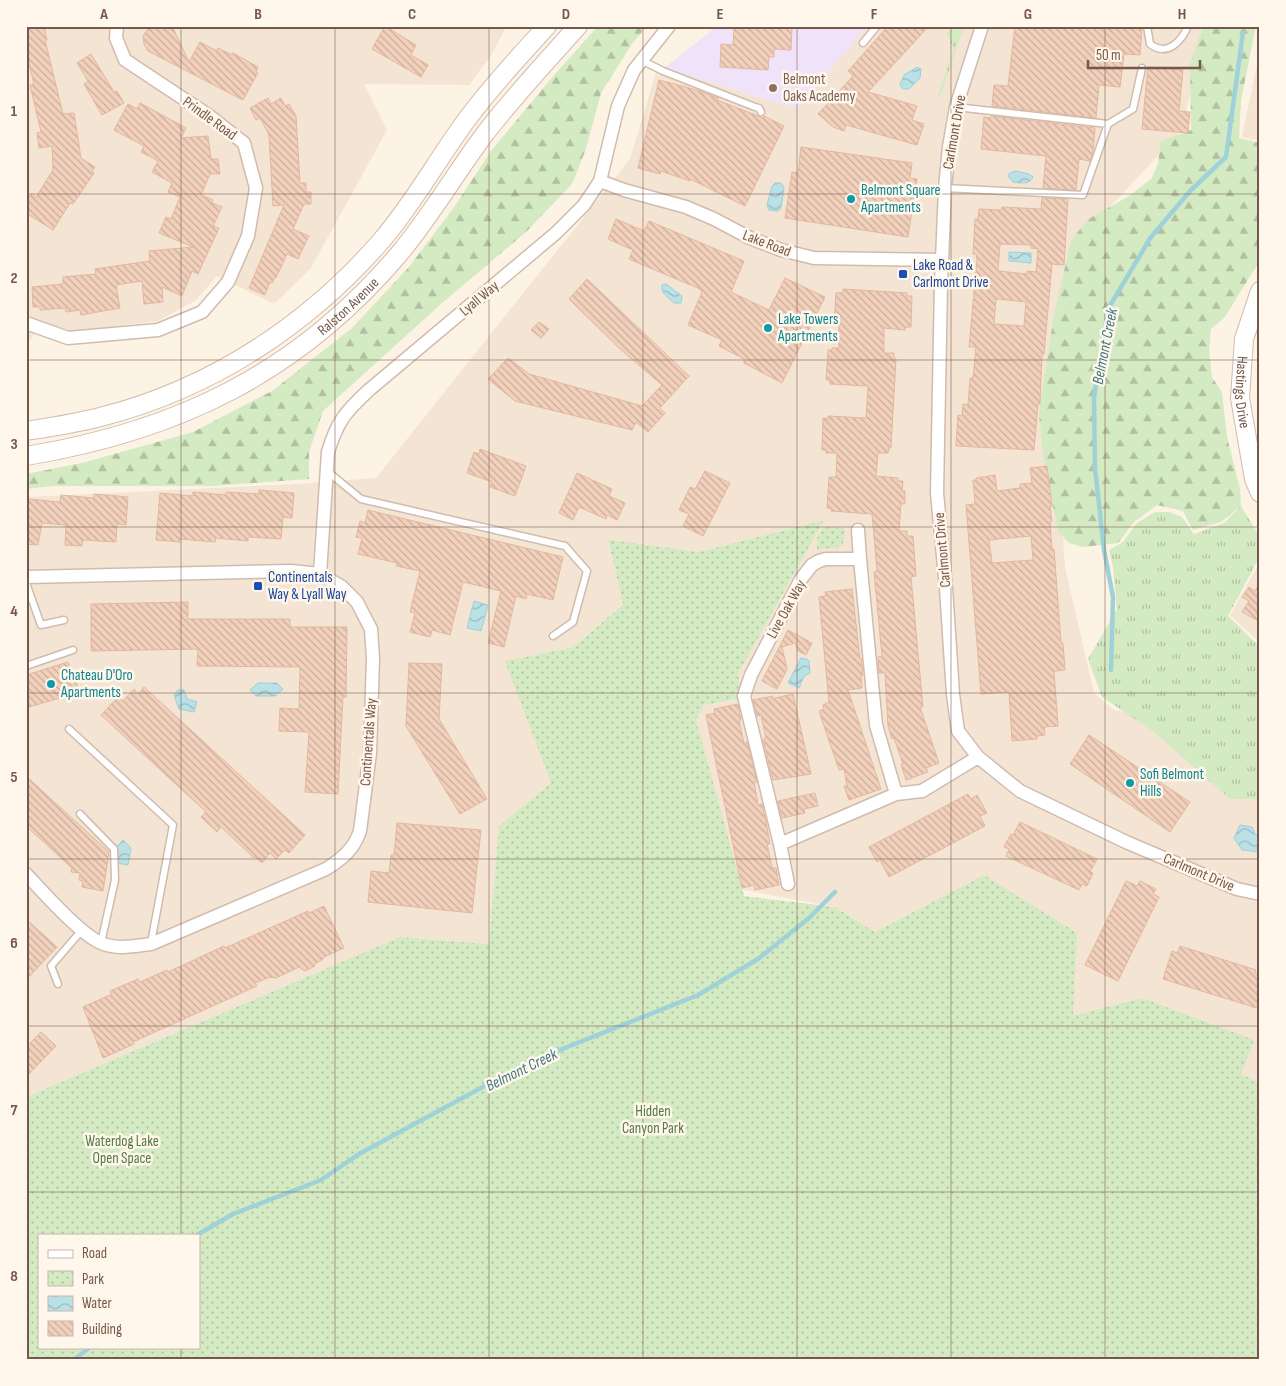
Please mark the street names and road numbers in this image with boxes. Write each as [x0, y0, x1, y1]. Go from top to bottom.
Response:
street label: Prindle Road [179, 92, 240, 144]
street label: Carlmont Drive [939, 93, 970, 171]
street label: Lake Road [740, 226, 794, 261]
street label: Ralston Avenue [314, 274, 383, 340]
street label: Lyall Way [456, 276, 503, 320]
street label: Hastings Drive [1230, 355, 1254, 430]
street label: Carlmont Drive [930, 512, 955, 588]
street label: Live Oak Way [763, 576, 810, 642]
street label: Continentals Way [356, 697, 381, 787]
street label: Carlmont Drive [1160, 849, 1237, 896]

